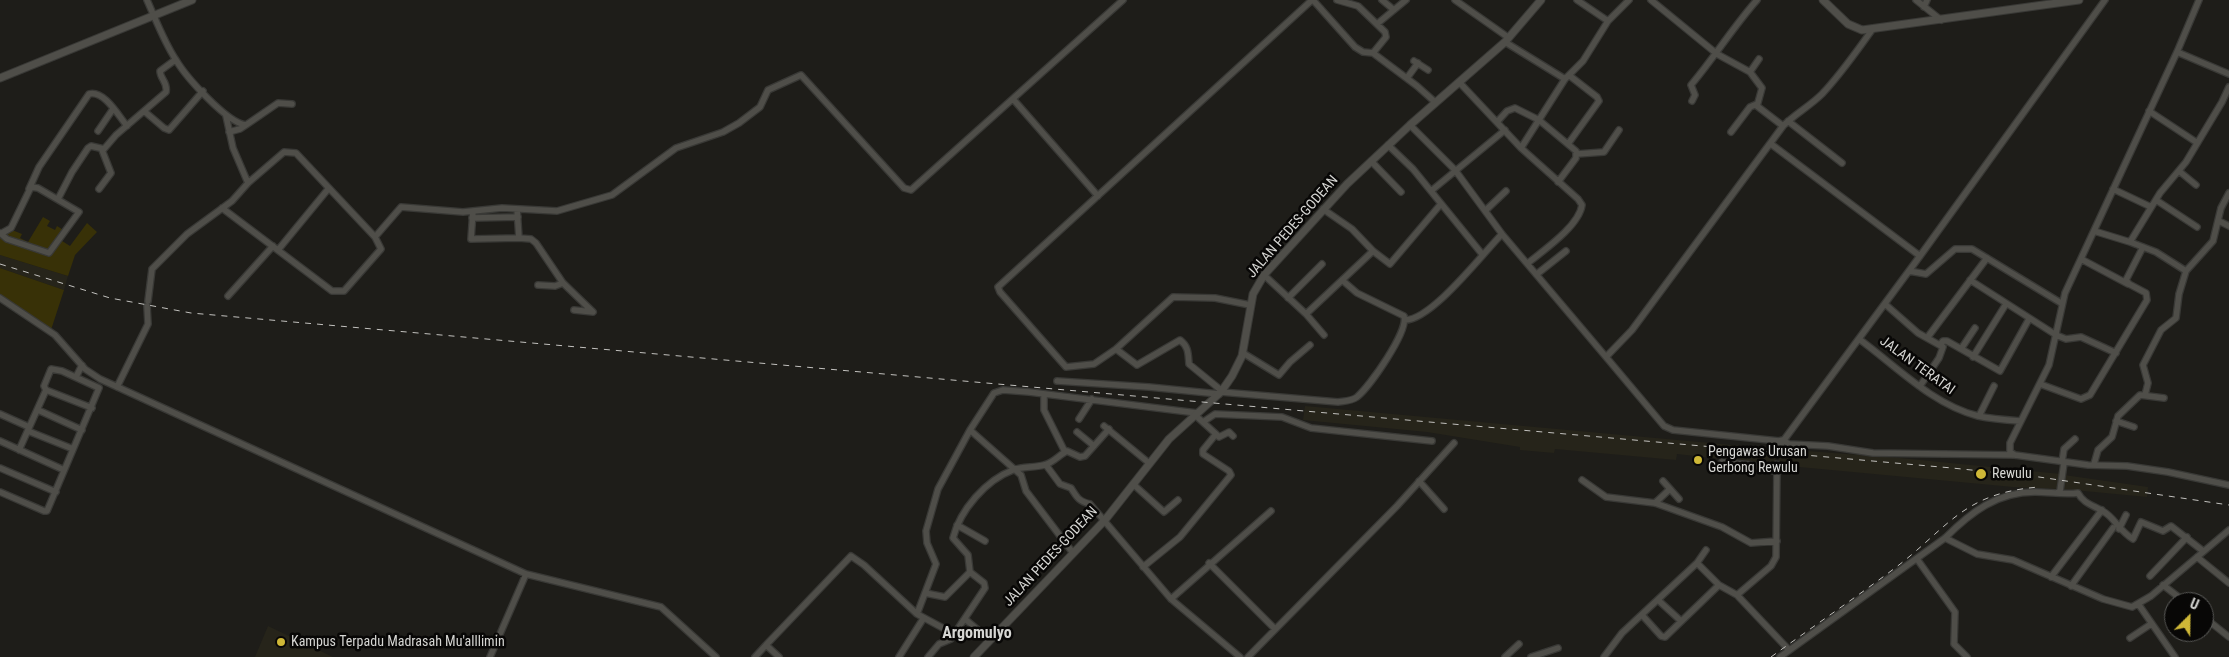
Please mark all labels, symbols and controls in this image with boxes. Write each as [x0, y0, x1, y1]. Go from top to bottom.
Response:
street label: JALAN PEDES-GODEAN [1244, 172, 1342, 282]
street label: JALAN TERATAI [1876, 333, 1958, 399]
place label: Pengawas Urusan Gerbong Rewulu [1708, 444, 1807, 477]
marker: Pengawas Urusan Gerbong Rewulu [1692, 454, 1704, 466]
place label: Rewulu [1992, 466, 2032, 482]
marker: Rewulu [1974, 467, 1988, 481]
street label: JALAN PEDES-GODEAN [1000, 504, 1102, 610]
north arrow [2164, 592, 2214, 642]
text: U [2188, 595, 2201, 613]
district label: Argomulyo [942, 624, 1012, 644]
place label: Kampus Terpadu Madrasah Mu'alllimin [291, 634, 505, 650]
marker: Kampus Terpadu Madrasah Mu'alllimin [275, 636, 287, 648]

